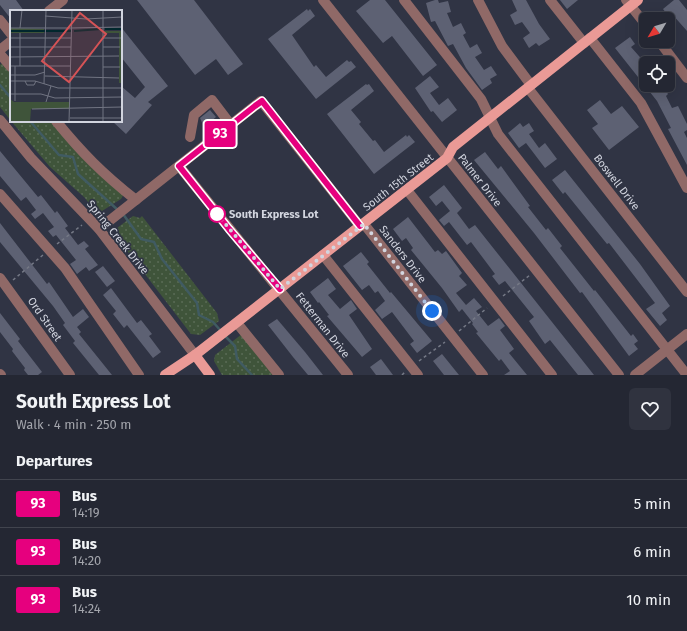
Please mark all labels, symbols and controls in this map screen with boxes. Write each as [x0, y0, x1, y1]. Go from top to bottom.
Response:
inset map [10, 10, 122, 122]
north arrow [639, 12, 675, 48]
map controls [639, 12, 675, 92]
button: locate [639, 56, 675, 92]
line badge: 93 [202, 121, 238, 147]
text: 93 [213, 125, 227, 142]
street label: South 15th Street [361, 151, 436, 214]
street label: Palmer Drive [455, 151, 504, 209]
street label: Boswell Drive [591, 152, 642, 213]
street label: Spring Creek Drive [84, 198, 151, 277]
marker: South Express Lot [208, 205, 226, 223]
place label: South Express Lot [229, 208, 319, 221]
street label: Sanders Drive [376, 223, 429, 285]
street label: Fetterman Drive [293, 290, 352, 361]
street label: Ord Street [25, 295, 65, 344]
your location [422, 301, 442, 321]
button: heart [629, 388, 671, 430]
text: South Express Lot [16, 390, 171, 413]
text: Walk · 4 min · 250 m [16, 417, 131, 432]
text: Departures [16, 452, 93, 470]
text: Bus [72, 487, 97, 505]
text: 93 [31, 495, 45, 512]
text: 5 min [634, 495, 671, 513]
text: 14:19 [72, 505, 100, 520]
text: Bus [72, 535, 97, 553]
text: 93 [31, 543, 45, 560]
text: 6 min [633, 543, 671, 561]
text: 14:20 [72, 553, 101, 568]
text: Bus [72, 583, 97, 601]
text: 93 [31, 591, 45, 608]
text: 10 min [626, 591, 671, 609]
text: 14:24 [72, 601, 101, 616]

